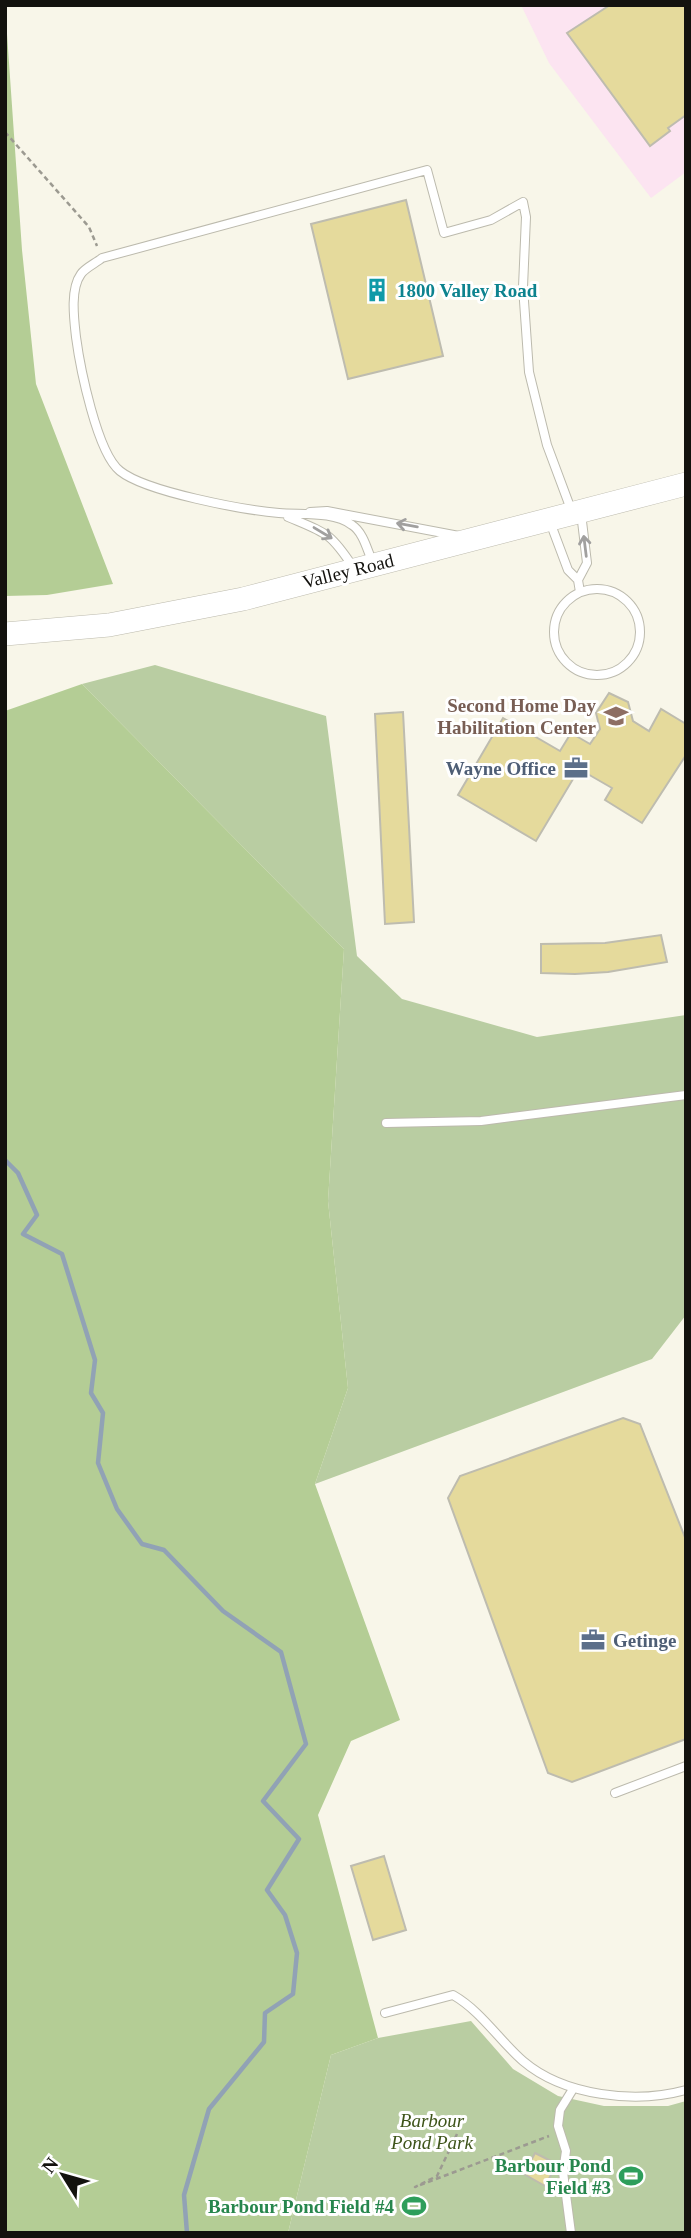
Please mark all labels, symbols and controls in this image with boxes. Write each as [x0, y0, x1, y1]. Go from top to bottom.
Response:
building icon: 1800 Valley Road [363, 276, 391, 304]
place label: 1800 Valley Road [397, 280, 538, 301]
one-way arrow [396, 518, 419, 531]
one-way arrow [313, 526, 333, 540]
one-way arrow [578, 535, 591, 558]
street label: Valley Road [300, 549, 396, 592]
place label: Second Home Day Habilitation Center [437, 695, 597, 738]
school or university icon: Second Home Day Habilitation Center [602, 702, 630, 730]
office icon: Wayne Office [562, 754, 590, 782]
place label: Wayne Office [446, 758, 556, 779]
office icon: Getinge [579, 1626, 607, 1654]
place label: Getinge [613, 1630, 676, 1651]
park label: Barbour Pond Park [390, 2110, 473, 2153]
north arrow [28, 2140, 98, 2210]
text: N [37, 2153, 63, 2177]
place label: Barbour Pond Field #3 [495, 2155, 611, 2198]
sports icon: Barbour Pond Field #3 [617, 2162, 645, 2190]
sports icon: Barbour Pond Field #4 [400, 2192, 428, 2220]
place label: Barbour Pond Field #4 [208, 2196, 394, 2217]

